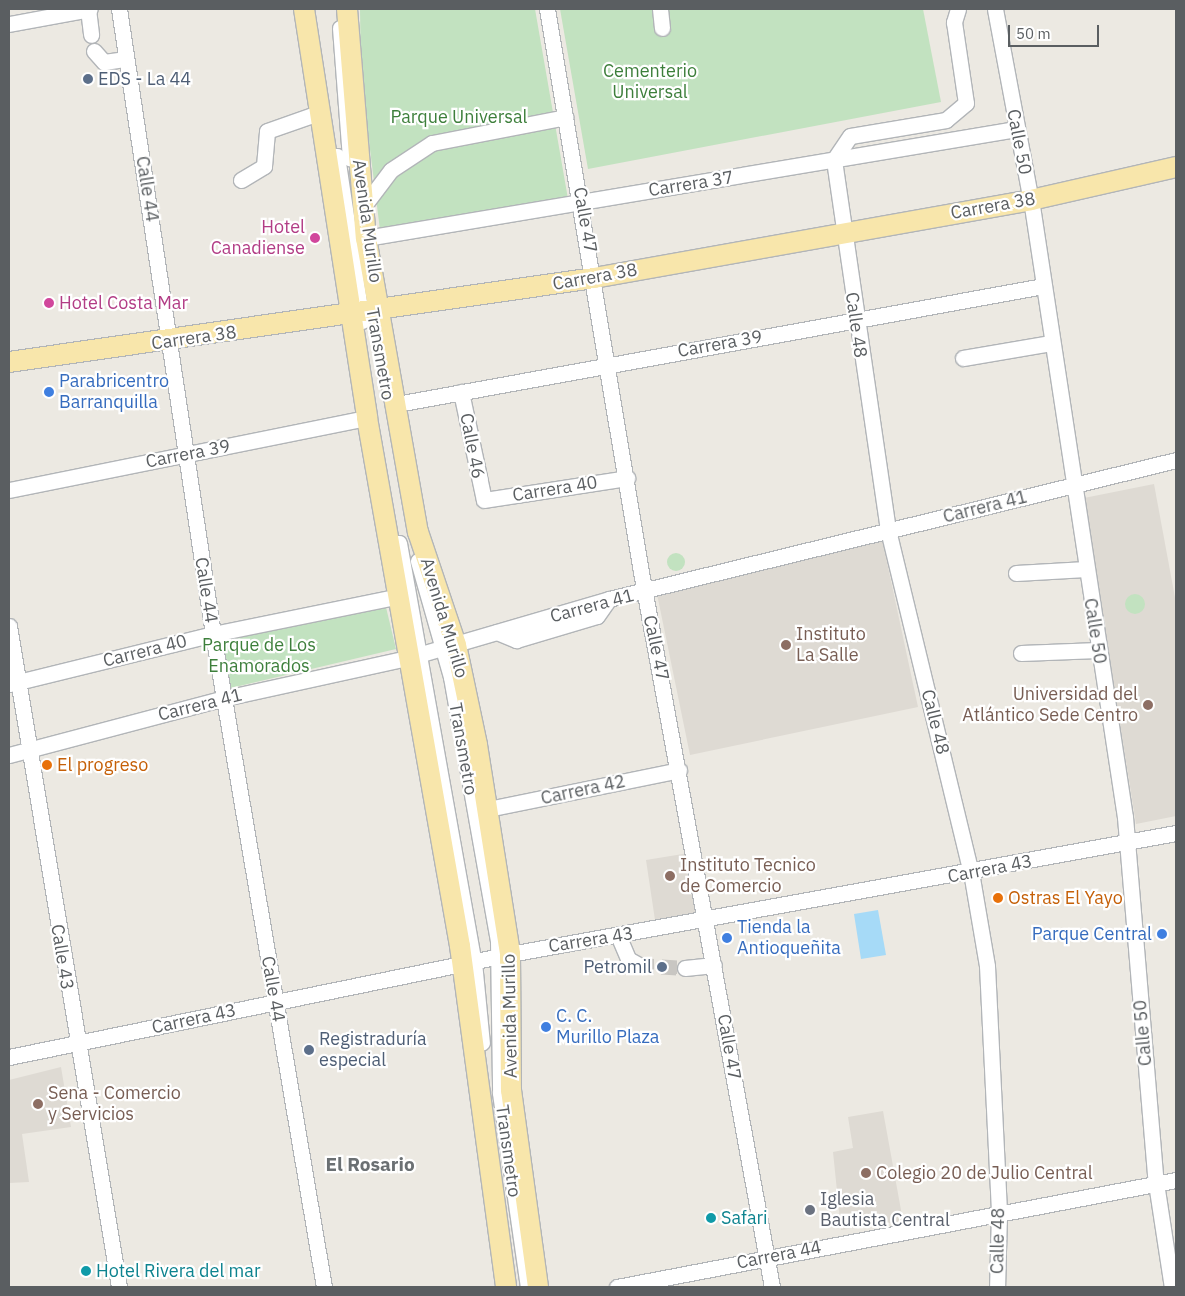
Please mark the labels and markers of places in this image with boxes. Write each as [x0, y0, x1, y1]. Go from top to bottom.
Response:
place label: EDS - La 44 [98, 68, 191, 90]
marker: EDS - La 44 [82, 73, 94, 85]
place label: Hotel Canadiense [211, 217, 305, 260]
marker: Hotel Canadiense [309, 232, 321, 244]
place label: Hotel Costa Mar [59, 292, 188, 314]
marker: Hotel Costa Mar [43, 297, 55, 309]
place label: Parabricentro Barranquilla [59, 371, 169, 414]
marker: Parabricentro Barranquilla [43, 386, 55, 398]
place label: Instituto La Salle [796, 624, 866, 666]
marker: Instituto La Salle [780, 639, 792, 651]
place label: Universidad del Atlántico Sede Centro [962, 684, 1138, 726]
marker: Universidad del Atlántico Sede Centro [1142, 699, 1154, 711]
place label: El progreso [57, 754, 148, 776]
marker: El progreso [41, 759, 53, 771]
place label: Instituto Tecnico de Comercio [680, 855, 816, 898]
marker: Instituto Tecnico de Comercio [664, 870, 676, 882]
place label: Ostras El Yayo [1008, 887, 1123, 909]
marker: Ostras El Yayo [992, 892, 1004, 904]
place label: Tienda la Antioqueñita [737, 917, 841, 960]
place label: Parque Central [1032, 923, 1152, 945]
marker: Parque Central [1156, 928, 1168, 940]
marker: Tienda la Antioqueñita [721, 932, 733, 944]
place label: Petromil [584, 956, 652, 978]
marker: Petromil [656, 961, 668, 973]
place label: C. C. Murillo Plaza [556, 1006, 659, 1048]
marker: C. C. Murillo Plaza [540, 1021, 552, 1033]
place label: Registraduría especial [319, 1029, 427, 1072]
marker: Registraduría especial [303, 1044, 315, 1056]
place label: Sena - Comercio y Servicios [48, 1083, 181, 1126]
marker: Sena - Comercio y Servicios [32, 1098, 44, 1110]
place label: Colegio 20 de Julio Central [876, 1162, 1093, 1184]
marker: Colegio 20 de Julio Central [860, 1167, 872, 1179]
place label: Iglesia Bautista Central [820, 1189, 950, 1232]
marker: Iglesia Bautista Central [804, 1204, 816, 1216]
place label: Safari [721, 1207, 768, 1229]
marker: Safari [705, 1212, 717, 1224]
place label: Hotel Rivera del mar [96, 1260, 260, 1282]
marker: Hotel Rivera del mar [80, 1265, 92, 1277]

